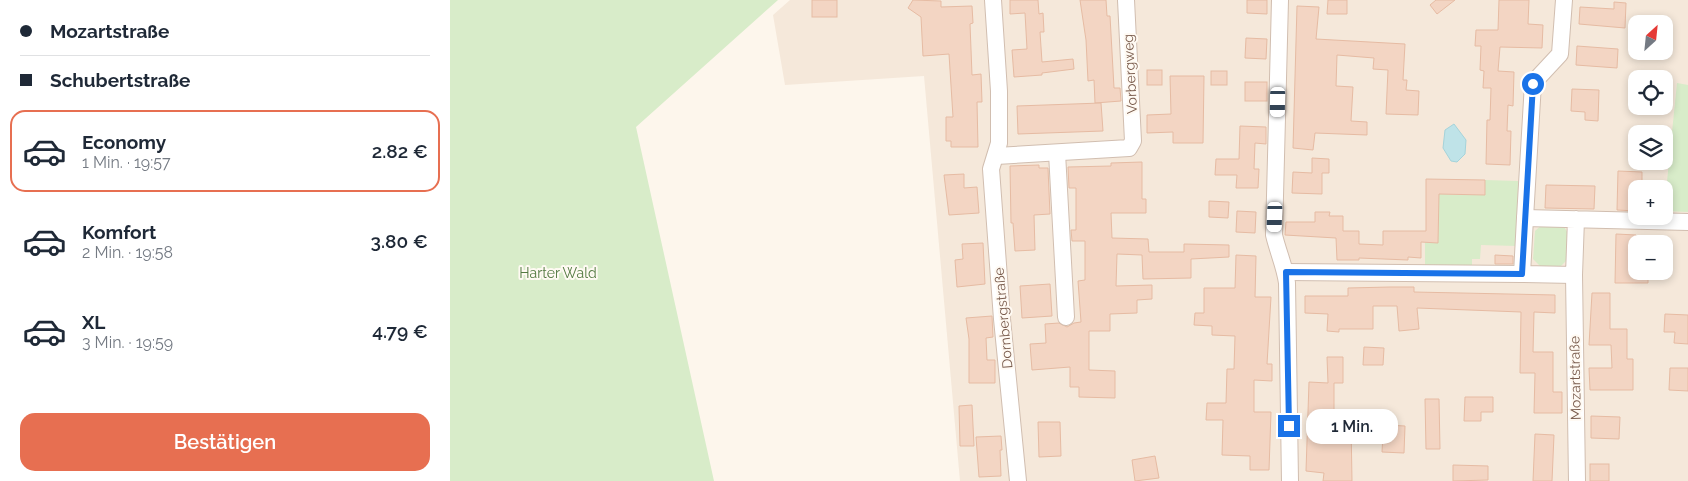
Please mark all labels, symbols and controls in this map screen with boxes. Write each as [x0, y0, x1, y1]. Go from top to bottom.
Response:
north arrow [1628, 15, 1672, 60]
map controls [1628, 15, 1673, 280]
text: Mozartstraße [50, 20, 169, 42]
street label: Vorbergweg [1120, 34, 1140, 114]
text: Schubertstraße [50, 69, 190, 91]
button: locate [1628, 70, 1673, 115]
route start [1522, 73, 1544, 95]
car [1270, 87, 1285, 117]
button: layers [1628, 125, 1673, 170]
icon: car [22, 129, 67, 174]
text: Economy [82, 131, 166, 153]
text: 2.82 € [372, 140, 428, 162]
text: 1 Min. · 19:57 [82, 153, 170, 172]
button: + [1628, 180, 1673, 225]
car [1266, 202, 1283, 232]
icon: car [22, 219, 67, 264]
text: Komfort [82, 221, 156, 243]
text: 3.80 € [371, 230, 428, 252]
button: − [1628, 235, 1673, 280]
text: 2 Min. · 19:58 [82, 243, 173, 262]
park label: Harter Wald [519, 265, 597, 281]
street label: Dornbergstraße [991, 267, 1015, 369]
icon: car [22, 309, 67, 354]
text: XL [82, 311, 105, 333]
text: 4.79 € [372, 320, 428, 342]
text: 3 Min. · 19:59 [82, 333, 173, 352]
street label: Mozartstraße [1566, 336, 1584, 420]
callout: 1 Min. [1306, 408, 1399, 444]
button: Bestätigen [20, 413, 430, 471]
route end [1278, 415, 1300, 437]
text: 1 Min. [1331, 417, 1373, 436]

